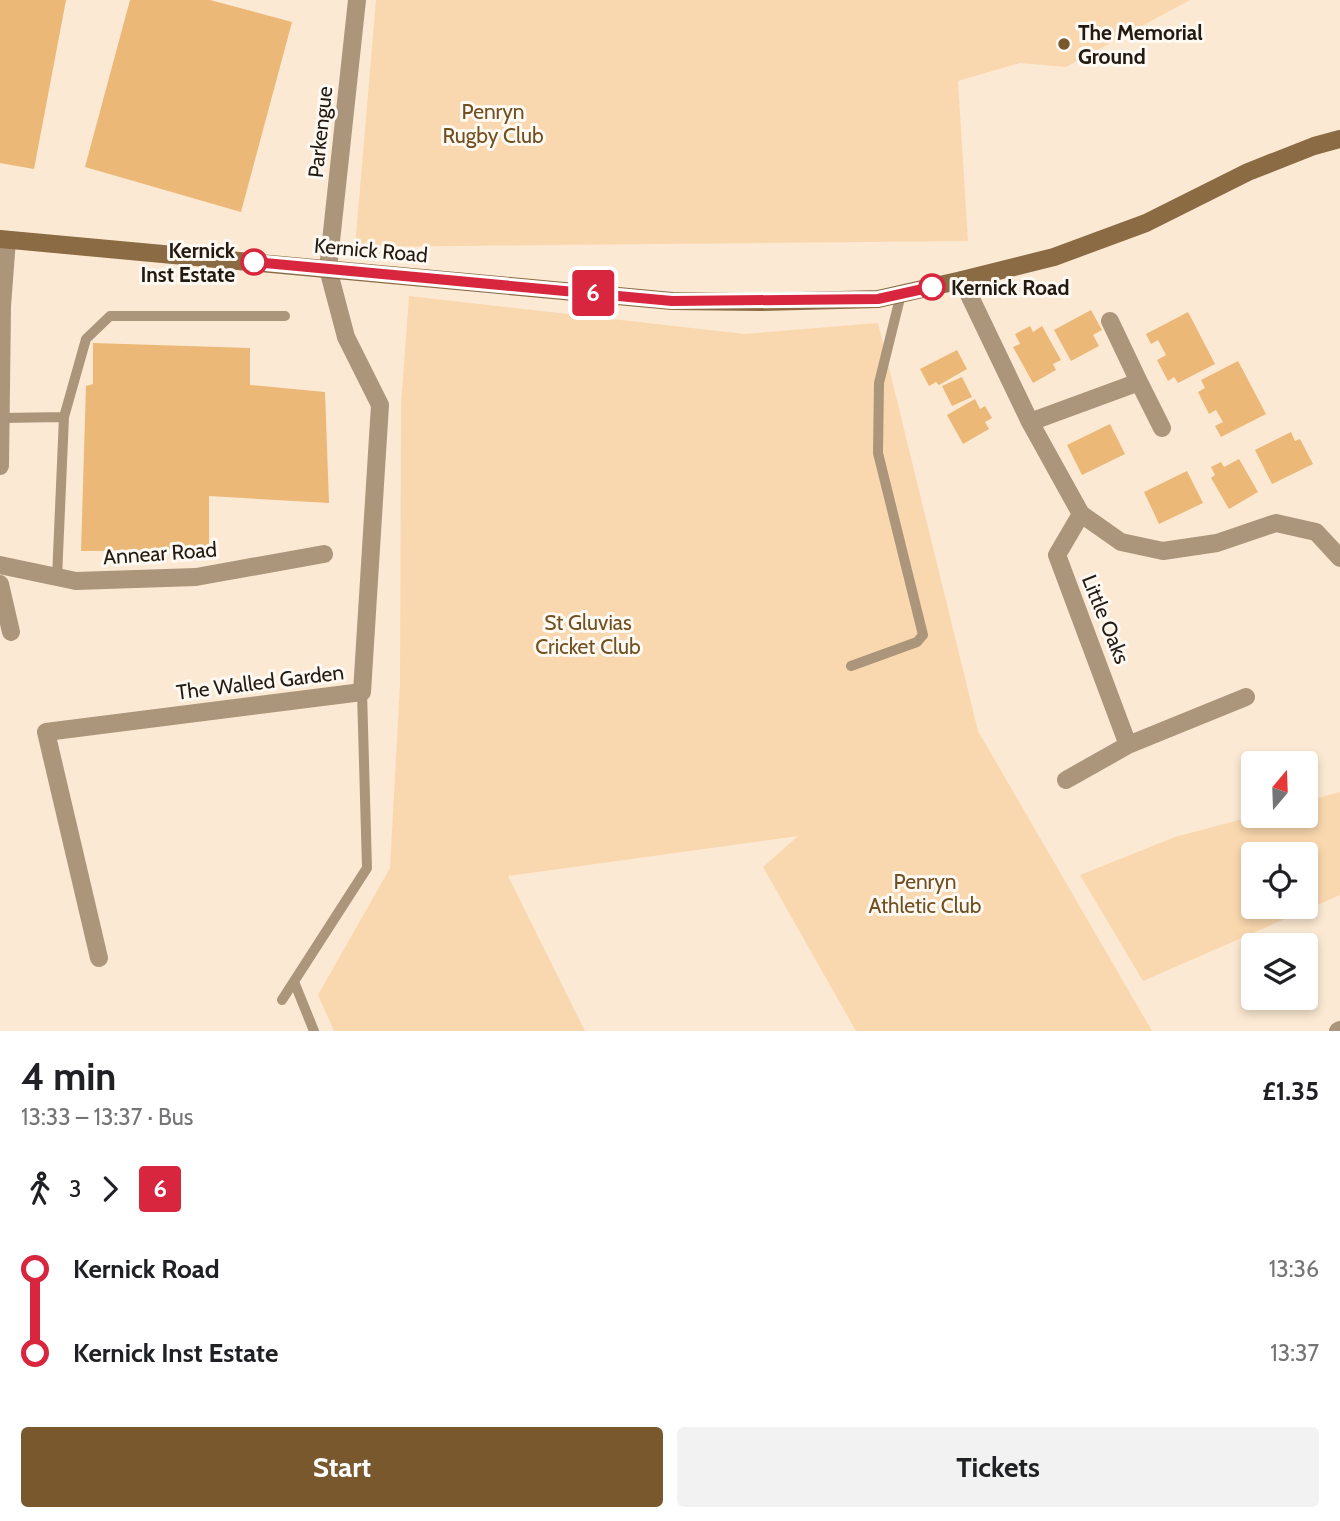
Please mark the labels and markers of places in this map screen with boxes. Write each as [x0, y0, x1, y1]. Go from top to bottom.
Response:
place label: The Memorial Ground [1078, 20, 1203, 69]
marker: The Memorial Ground [1056, 36, 1072, 52]
place label: Kernick Inst Estate [140, 238, 236, 287]
marker: Kernick Inst Estate [241, 249, 267, 275]
marker: Kernick Road [919, 274, 945, 300]
place label: Kernick Road [951, 275, 1069, 300]

